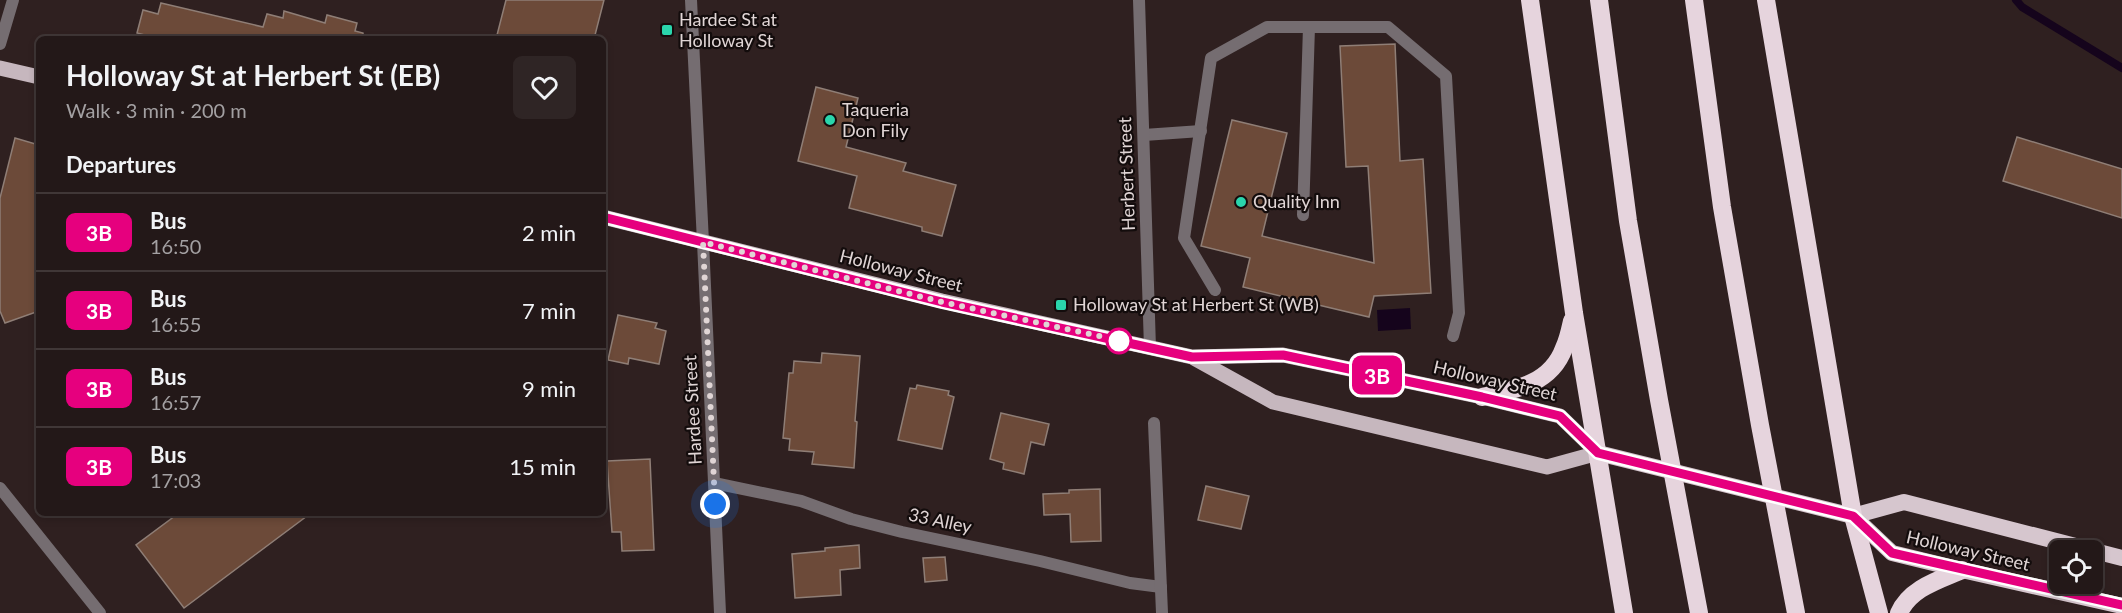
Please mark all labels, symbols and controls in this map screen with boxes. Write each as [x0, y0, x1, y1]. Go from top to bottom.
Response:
place label: Hardee St at Holloway St [679, 8, 778, 51]
marker: Hardee St at Holloway St [660, 23, 674, 37]
button: heart [513, 56, 576, 119]
text: Holloway St at Herbert St (EB) [66, 58, 440, 92]
text: Walk · 3 min · 200 m [66, 98, 247, 122]
place label: Taqueria Don Fily [842, 98, 909, 141]
marker: Taqueria Don Fily [823, 113, 837, 127]
street label: Herbert Street [1113, 116, 1139, 231]
text: Departures [66, 151, 176, 178]
place label: Quality Inn [1253, 190, 1340, 212]
marker: Quality Inn [1234, 195, 1248, 209]
text: Bus [150, 207, 186, 234]
text: 2 min [522, 219, 576, 246]
text: 3B [86, 220, 112, 245]
text: 16:50 [150, 234, 201, 258]
street label: Holloway Street [838, 244, 965, 296]
text: Bus [150, 285, 186, 312]
place label: Holloway St at Herbert St (WB) [1073, 293, 1319, 315]
text: 7 min [522, 297, 576, 324]
text: 3B [86, 298, 112, 323]
marker: Holloway St at Herbert St (WB) [1054, 298, 1068, 312]
text: 16:55 [150, 312, 201, 336]
unlabelled marker [1106, 328, 1132, 354]
street label: Hardee Street [678, 354, 706, 465]
street label: Holloway Street [1431, 355, 1560, 405]
line badge: 3B [1350, 356, 1404, 394]
text: Bus [150, 363, 186, 390]
text: 3B [1364, 363, 1390, 388]
text: 9 min [522, 375, 576, 402]
text: 3B [86, 376, 112, 401]
text: 16:57 [150, 390, 201, 414]
text: Bus [150, 441, 186, 468]
text: 15 min [509, 453, 576, 480]
text: 3B [86, 454, 112, 479]
text: 17:03 [150, 468, 201, 492]
your location [700, 489, 730, 519]
street label: 33 Alley [907, 503, 975, 538]
street label: Holloway Street [1904, 525, 2033, 575]
map controls [2049, 540, 2103, 594]
button: locate [2049, 540, 2103, 594]

